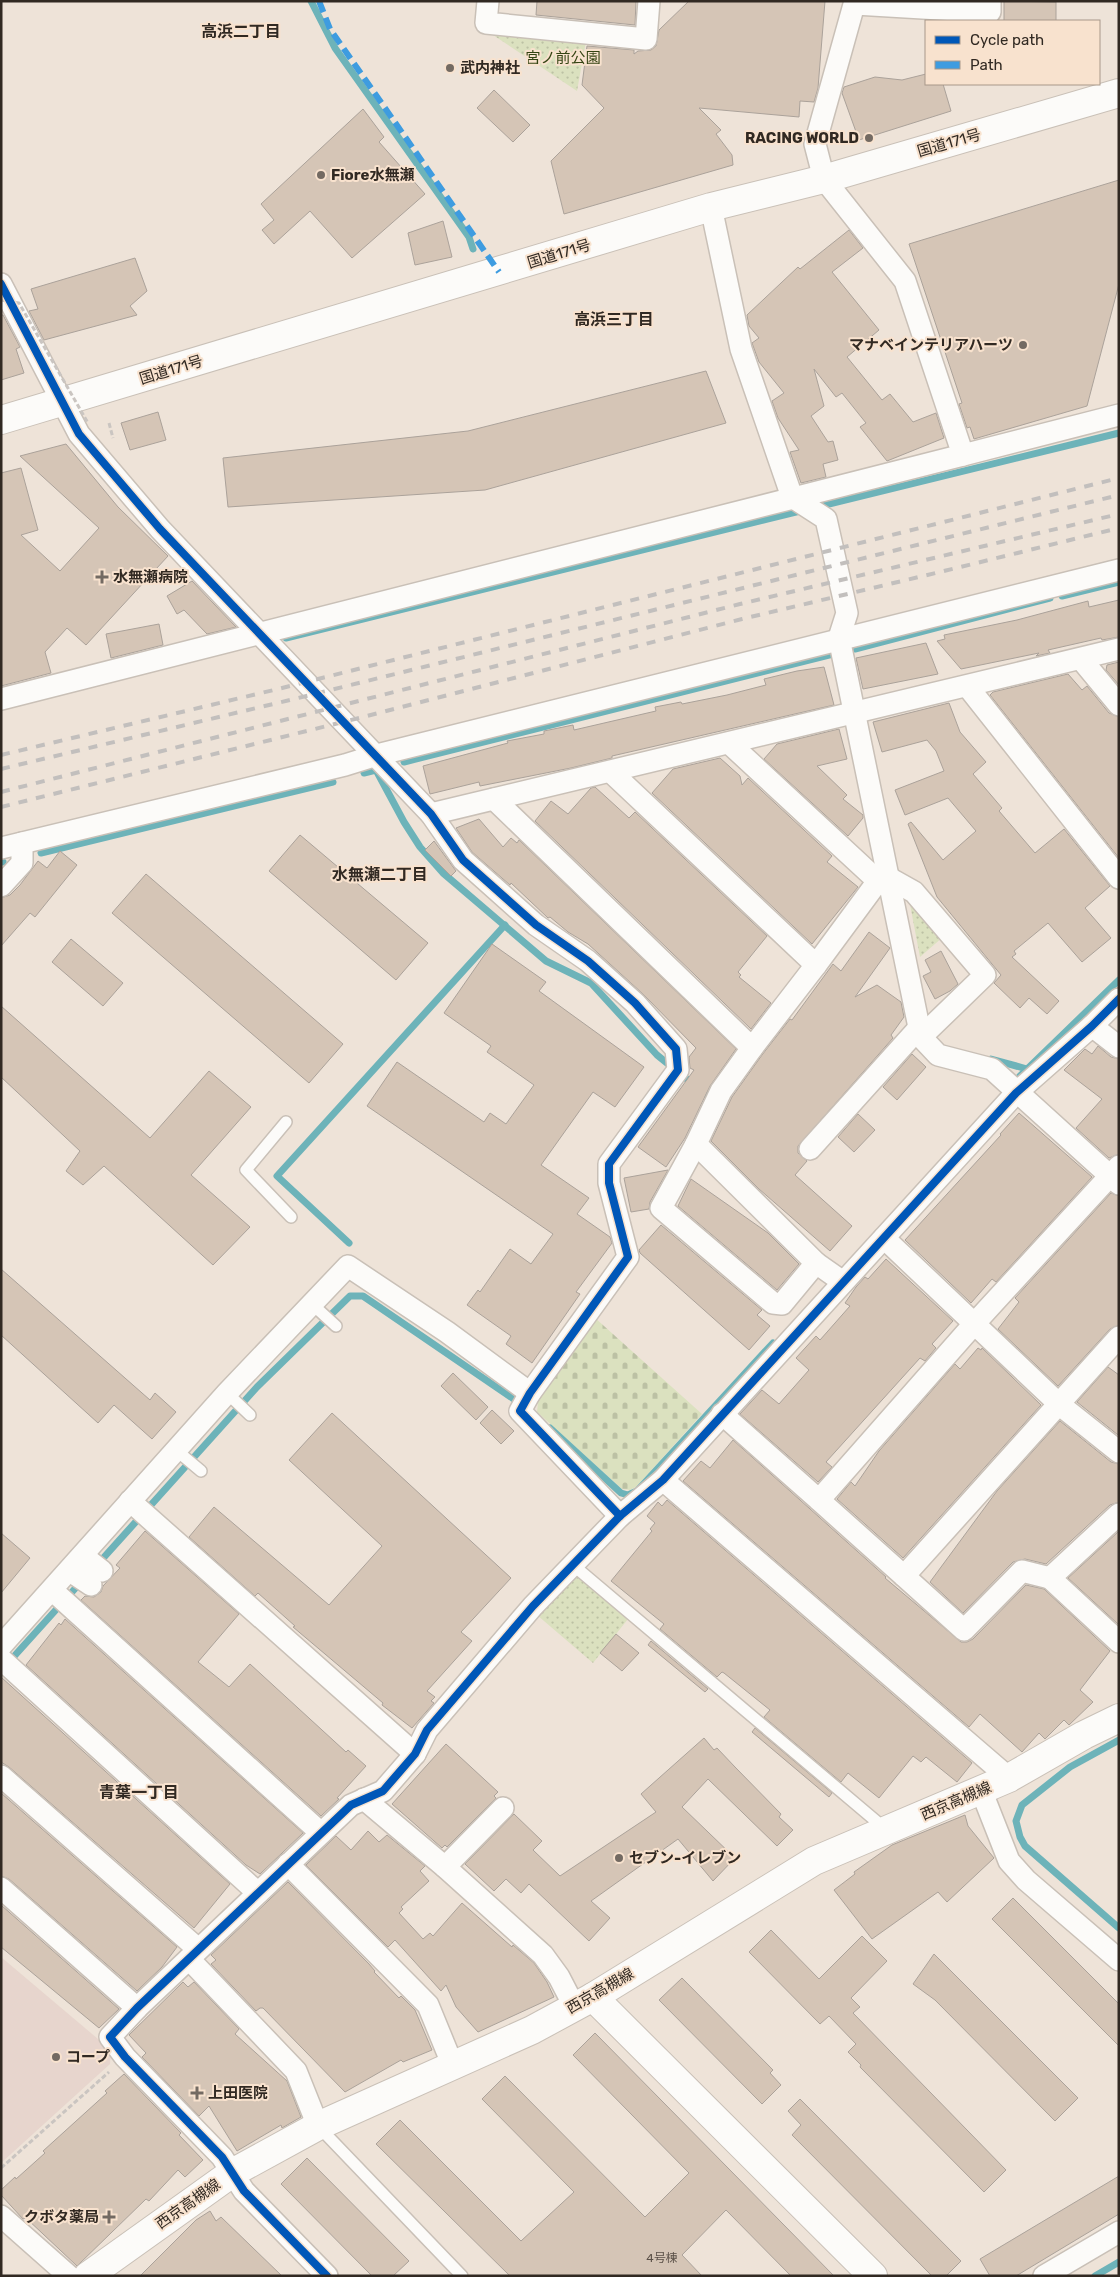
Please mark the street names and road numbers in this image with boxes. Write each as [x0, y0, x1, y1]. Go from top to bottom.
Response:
street label: 国道171号 [915, 125, 983, 161]
street label: 国道171号 [525, 236, 593, 272]
street label: 国道171号 [137, 352, 205, 388]
street label: 西京高槻線 [918, 1778, 994, 1824]
street label: 西京高槻線 [563, 1964, 637, 2018]
street label: 西京高槻線 [152, 2175, 224, 2233]

